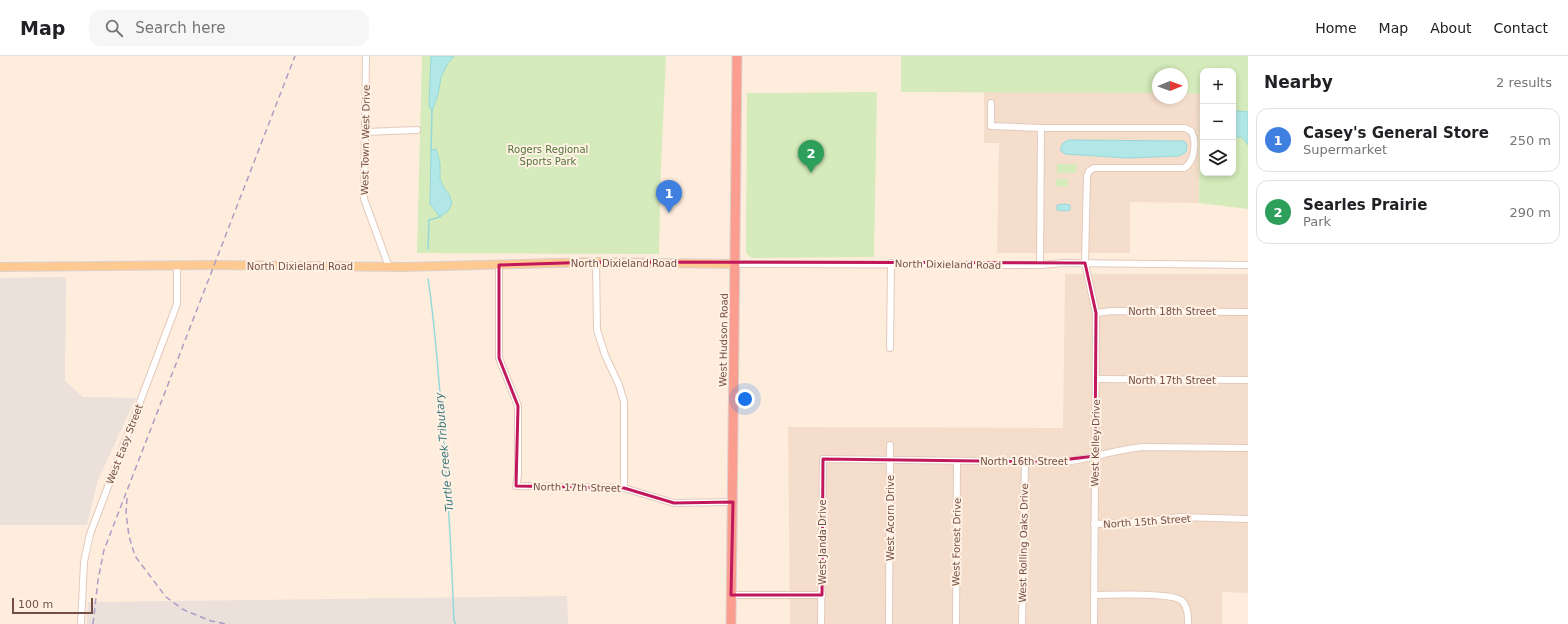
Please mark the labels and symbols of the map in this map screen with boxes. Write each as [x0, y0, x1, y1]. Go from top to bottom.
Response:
north arrow [1152, 68, 1188, 104]
street label: West Town West Drive [359, 85, 372, 195]
pin: 2 [798, 140, 824, 173]
park label: Rogers Regional Sports Park [508, 144, 588, 167]
pin: 1 [656, 180, 682, 213]
street label: North Dixieland Road [571, 258, 677, 269]
street label: North Dixieland Road [895, 258, 1001, 271]
street label: North Dixieland Road [247, 261, 353, 272]
street label: West Hudson Road [717, 293, 730, 387]
street label: North 18th Street [1128, 306, 1216, 317]
street label: North 17th Street [1128, 375, 1216, 386]
your location [735, 389, 755, 409]
water label: Turtle Creek Tributary [433, 391, 456, 512]
street label: West Kelley Drive [1089, 399, 1102, 487]
street label: West Easy Street [104, 403, 145, 486]
street label: North 16th Street [980, 456, 1068, 467]
street label: West Acorn Drive [885, 475, 896, 561]
street label: North 17th Street [533, 481, 621, 494]
street label: West Rolling Oaks Drive [1017, 483, 1030, 603]
street label: West Forest Drive [950, 498, 963, 586]
street label: West Janda Drive [817, 499, 828, 585]
street label: North 15th Street [1103, 513, 1191, 530]
scale bar [12, 596, 93, 615]

